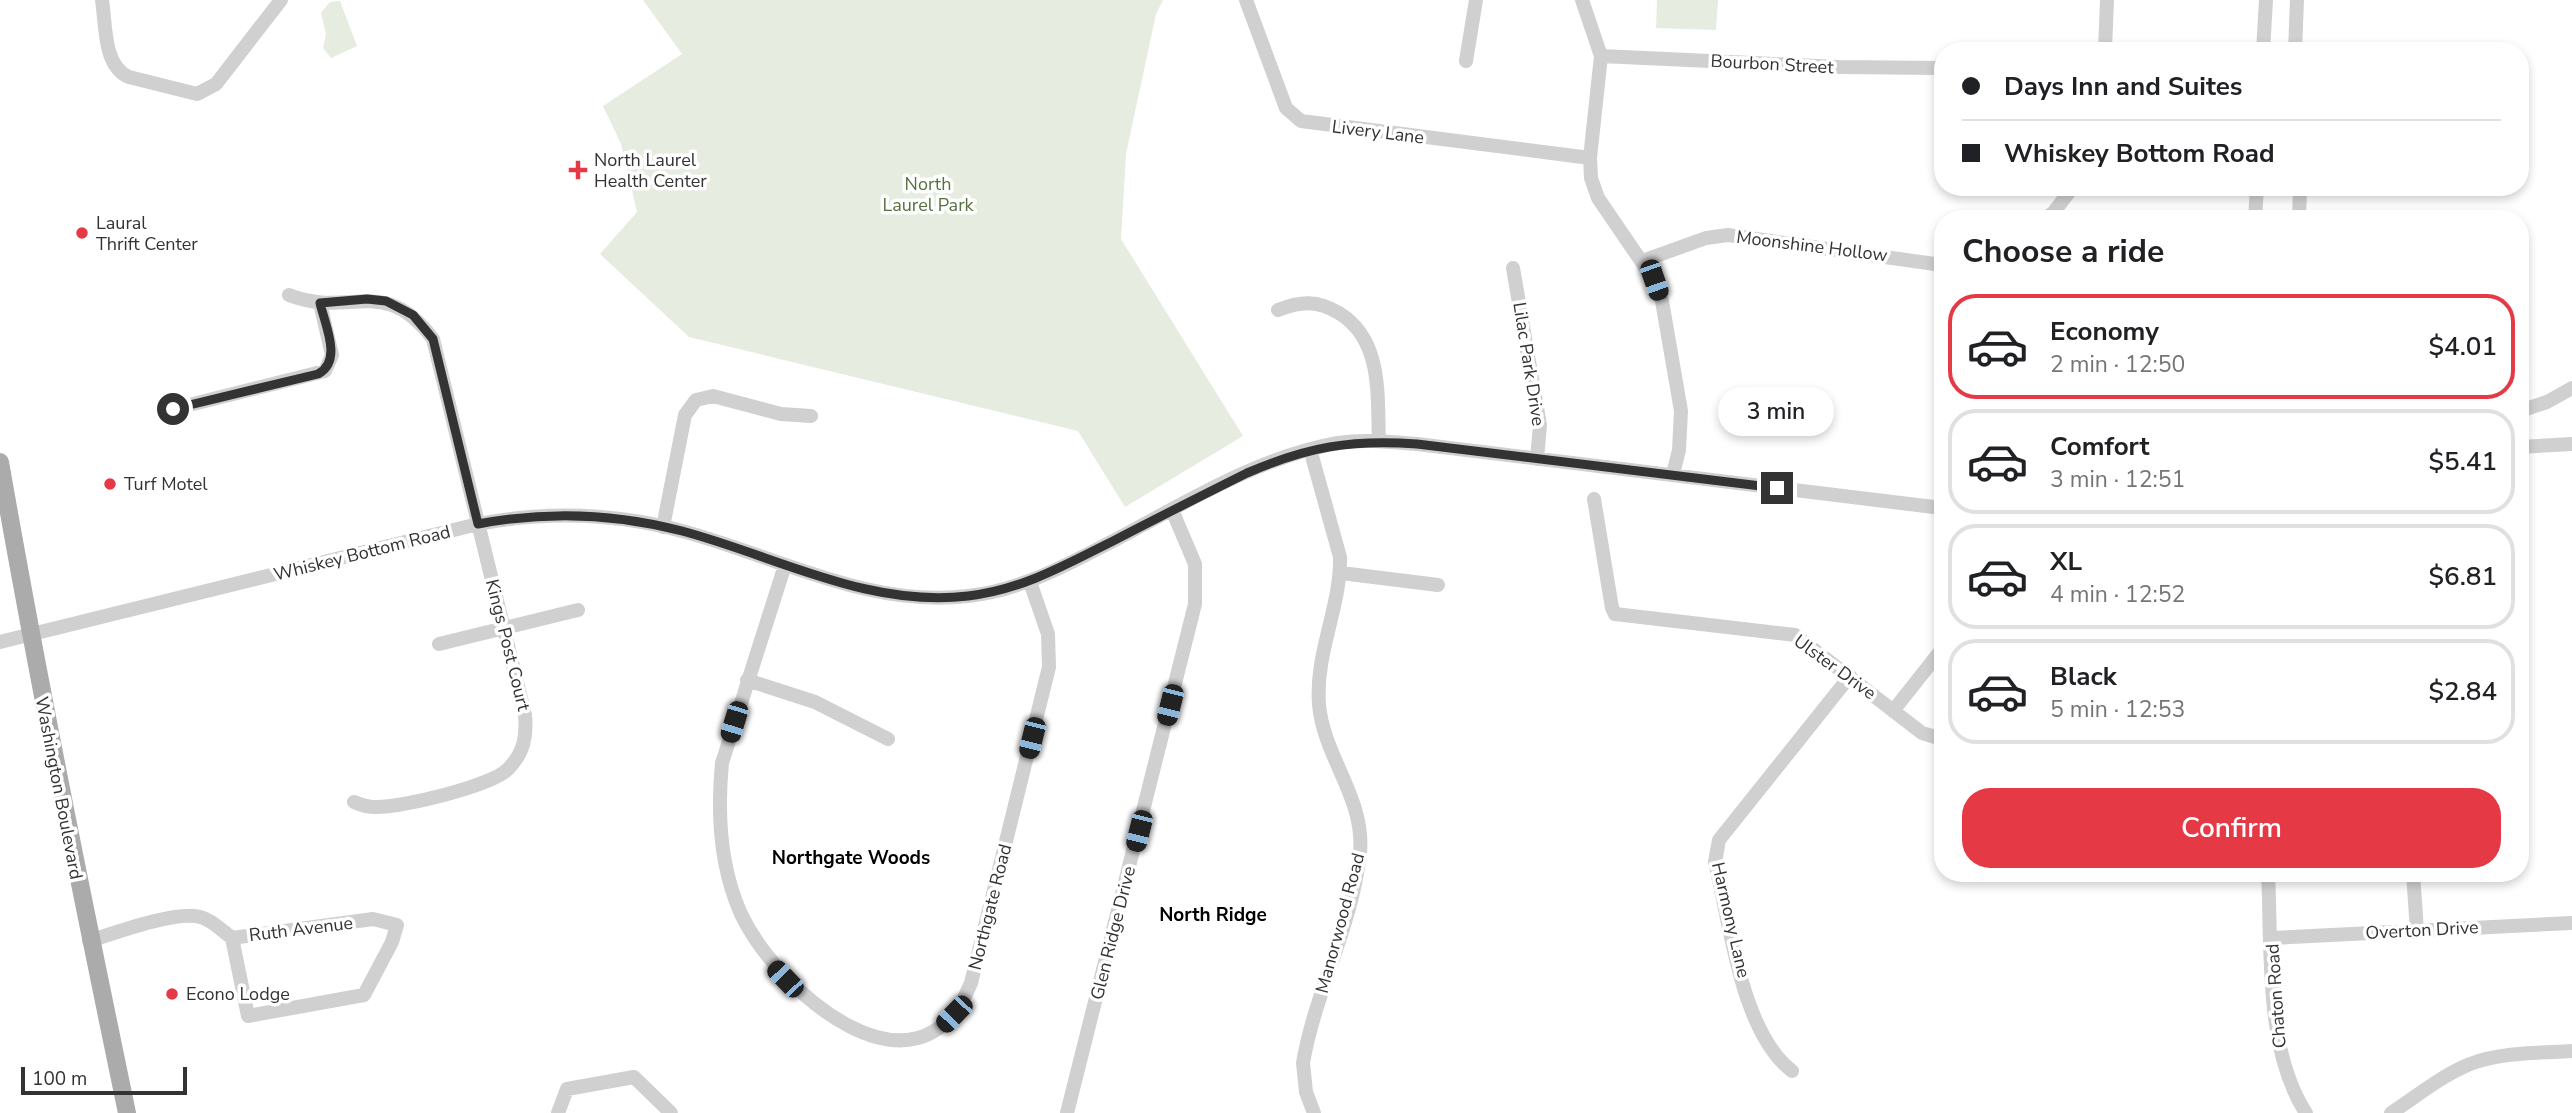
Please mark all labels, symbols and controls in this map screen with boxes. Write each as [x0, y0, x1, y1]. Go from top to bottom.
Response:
street label: Bourbon Street [1710, 49, 1835, 79]
text: Days Inn and Suites [2004, 69, 2243, 104]
street label: Livery Lane [1331, 114, 1425, 150]
text: Whiskey Bottom Road [2004, 136, 2275, 171]
place label: North Laurel Health Center [594, 148, 707, 193]
marker: North Laurel Health Center [568, 160, 588, 180]
park label: North Laurel Park [882, 172, 975, 217]
place label: Laural Thrift Center [96, 211, 198, 256]
marker: Laural Thrift Center [74, 225, 90, 241]
street label: Moonshine Hollow [1735, 225, 1889, 267]
text: Choose a ride [1962, 230, 2164, 273]
car [1638, 257, 1671, 303]
street label: Lilac Park Drive [1507, 300, 1551, 428]
text: Economy [2050, 314, 2159, 349]
icon: car [1966, 315, 2029, 378]
text: $4.01 [2428, 329, 2497, 364]
text: 2 min · 12:50 [2050, 349, 2185, 380]
callout: 3 min [1719, 386, 1835, 435]
route start [157, 393, 189, 425]
text: 3 min [1747, 396, 1805, 427]
text: Comfort [2050, 429, 2150, 464]
icon: car [1966, 430, 2029, 493]
text: $5.41 [2428, 444, 2497, 479]
text: 3 min · 12:51 [2050, 464, 2185, 495]
place label: Turf Motel [124, 472, 208, 496]
route end [1761, 472, 1793, 504]
marker: Turf Motel [102, 476, 118, 492]
street label: Whiskey Bottom Road [271, 519, 453, 587]
text: XL [2050, 544, 2082, 579]
icon: car [1966, 545, 2029, 608]
text: $6.81 [2428, 559, 2497, 594]
street label: Kings Post Court [480, 577, 536, 714]
text: 4 min · 12:52 [2050, 579, 2185, 610]
street label: Ulster Drive [1789, 629, 1881, 705]
text: Black [2050, 659, 2117, 694]
icon: car [1966, 660, 2029, 723]
text: $2.84 [2428, 674, 2497, 709]
car [1155, 682, 1186, 728]
text: 5 min · 12:53 [2050, 694, 2185, 725]
street label: Washington Boulevard [30, 695, 88, 881]
car [718, 699, 751, 745]
car [1017, 715, 1048, 761]
button: Confirm [1962, 788, 2501, 868]
car [1124, 808, 1155, 854]
street label: Northgate Road [963, 841, 1017, 973]
district label: Northgate Woods [772, 845, 930, 871]
street label: Manorwood Road [1310, 850, 1370, 996]
street label: Harmony Lane [1706, 860, 1756, 980]
street label: Glen Ridge Drive [1085, 864, 1141, 1002]
district label: North Ridge [1159, 902, 1267, 928]
street label: Ruth Avenue [248, 911, 354, 947]
street label: Overton Drive [2365, 915, 2479, 945]
street label: Chaton Road [2260, 943, 2292, 1049]
car [763, 957, 808, 1001]
place label: Econo Lodge [186, 982, 290, 1006]
marker: Econo Lodge [164, 986, 180, 1002]
car [932, 992, 977, 1036]
scale bar [21, 1064, 187, 1096]
text: 100 m [32, 1066, 87, 1092]

